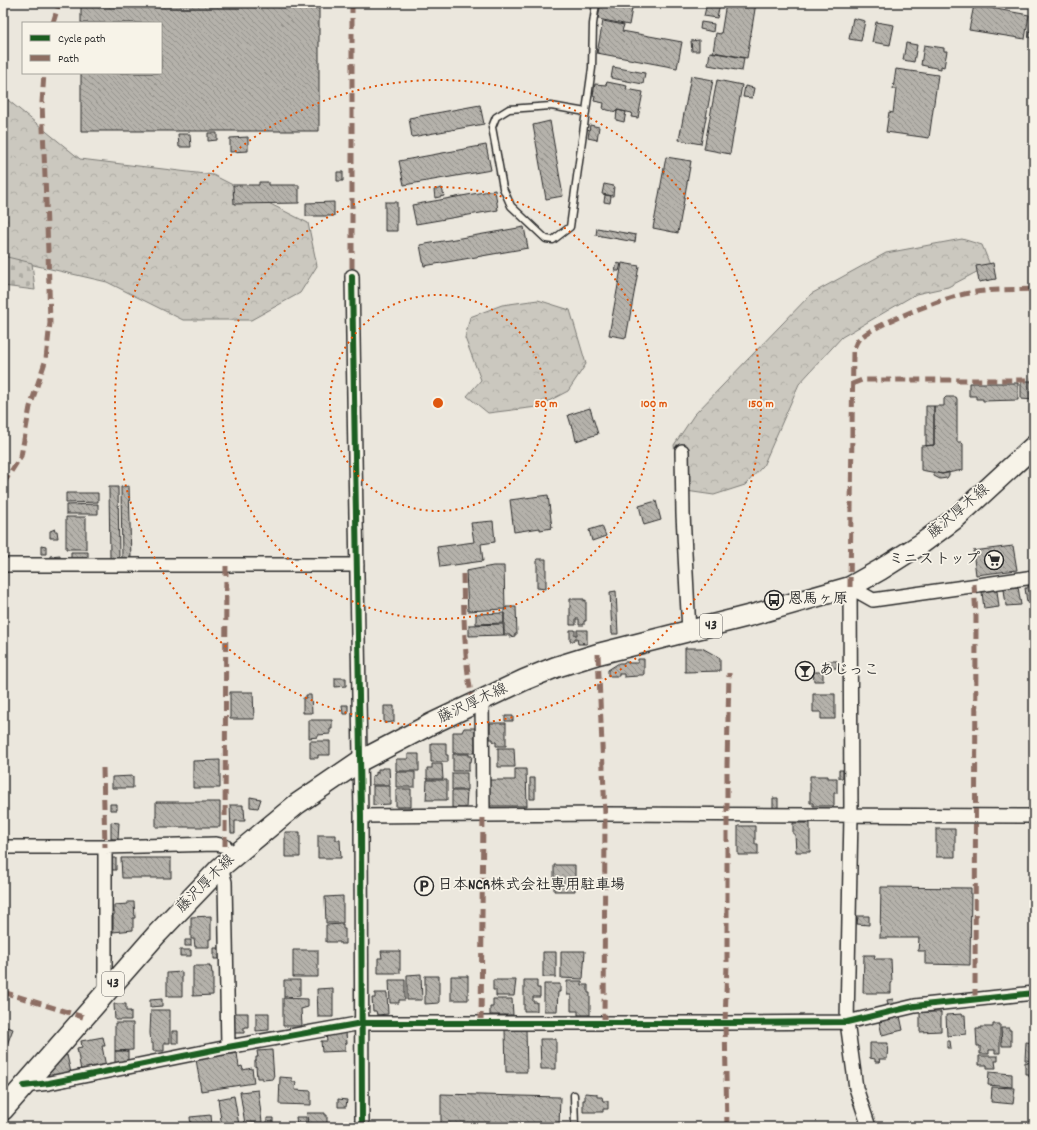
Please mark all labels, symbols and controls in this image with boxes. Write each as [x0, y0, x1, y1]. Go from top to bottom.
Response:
legend [22, 22, 162, 74]
text: Cycle path [58, 31, 106, 48]
text: Path [58, 51, 79, 68]
centre of rings [431, 396, 445, 410]
text: 50 m [534, 396, 558, 413]
text: 100 m [641, 396, 667, 413]
text: 150 m [748, 396, 774, 413]
street label: 藤沢厚木線 [923, 479, 995, 545]
place label: ミニストップ [888, 549, 980, 571]
supermarket icon: ミニストップ [983, 549, 1005, 571]
bus stop icon: 恩馬ヶ原 [763, 589, 785, 611]
place label: 恩馬ヶ原 [788, 589, 848, 611]
road number: 43 [700, 614, 722, 638]
bar icon: あじっこ [794, 660, 816, 682]
place label: あじっこ [819, 660, 879, 682]
street label: 藤沢厚木線 [434, 678, 512, 730]
street label: 藤沢厚木線 [172, 850, 240, 918]
parking icon: 日本NCR株式会社専用駐車場 [413, 875, 435, 897]
place label: 日本NCR株式会社専用駐車場 [438, 875, 625, 897]
road number: 43 [102, 972, 124, 996]

